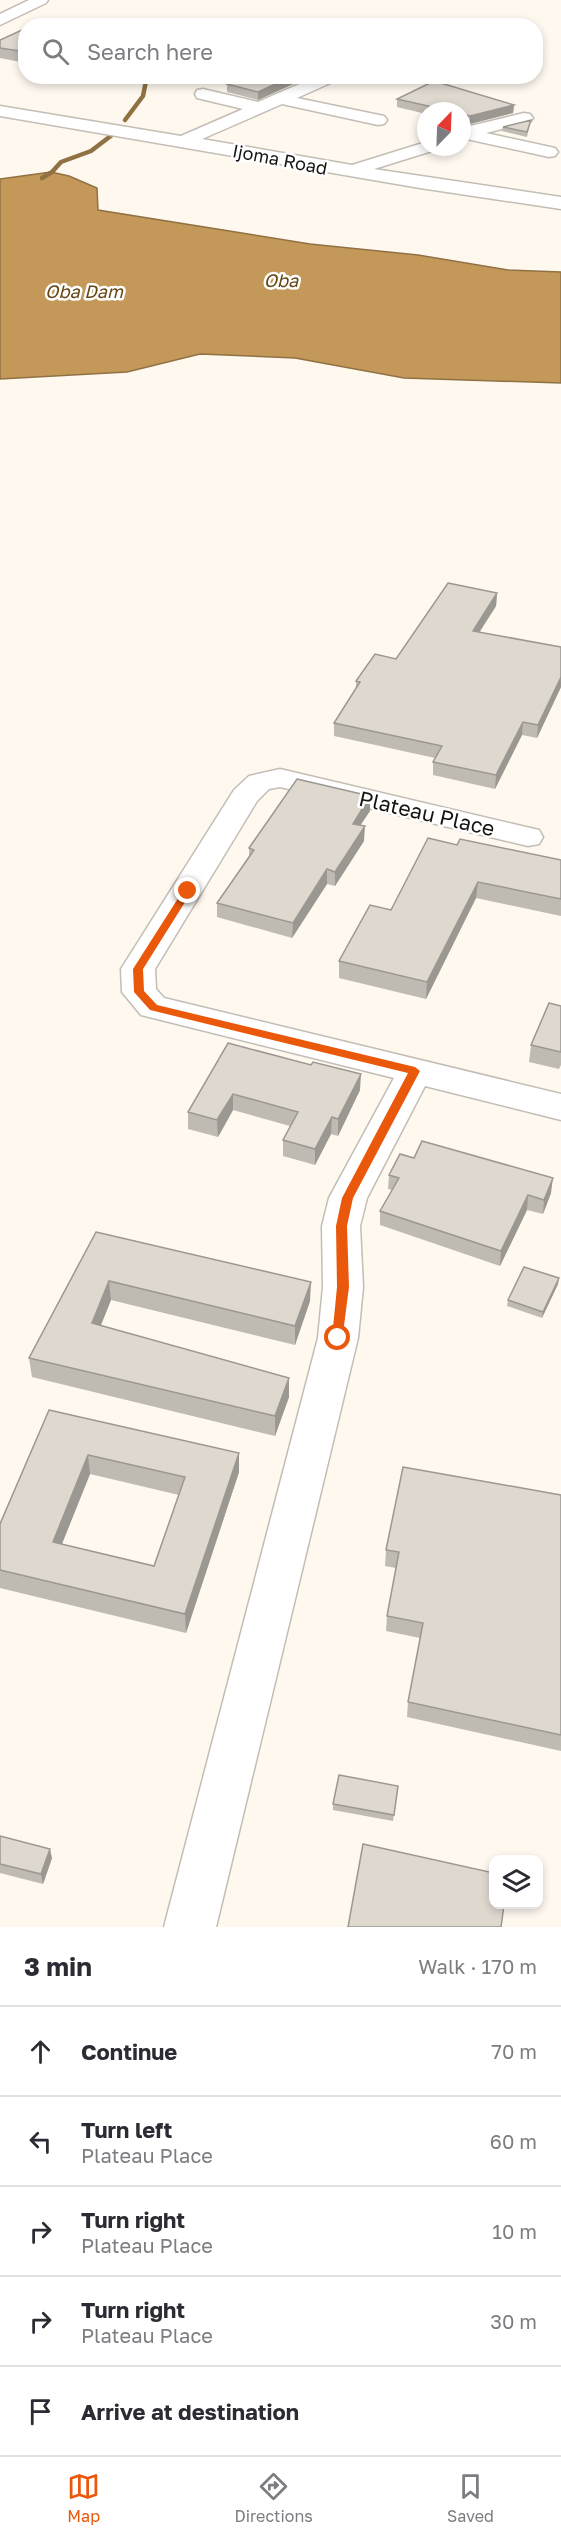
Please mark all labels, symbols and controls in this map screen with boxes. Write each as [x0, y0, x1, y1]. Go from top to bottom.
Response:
search box [18, 18, 543, 84]
icon: search [39, 35, 72, 68]
text: Search here [87, 38, 213, 65]
north arrow [417, 102, 471, 156]
street label: Ijoma Road [231, 139, 329, 179]
water label: Oba [264, 269, 299, 291]
water label: Oba Dam [45, 280, 124, 302]
street label: Plateau Place [357, 785, 497, 841]
route end [174, 877, 200, 903]
route start [324, 1324, 350, 1350]
map controls [489, 1855, 543, 1909]
button: layers [489, 1855, 543, 1909]
text: 3 min [24, 1951, 92, 1982]
text: Walk · 170 m [418, 1954, 537, 1978]
icon: ahead [24, 2035, 57, 2068]
text: Continue [81, 2038, 177, 2065]
text: 70 m [491, 2039, 537, 2063]
text: Turn left [81, 2116, 172, 2143]
icon: left [24, 2125, 57, 2158]
text: 60 m [490, 2129, 537, 2153]
text: Plateau Place [81, 2143, 213, 2167]
text: Turn right [81, 2206, 185, 2233]
icon: right [24, 2215, 57, 2248]
text: 10 m [492, 2219, 537, 2243]
text: Plateau Place [81, 2233, 213, 2257]
text: Turn right [81, 2296, 185, 2323]
icon: right [24, 2305, 57, 2338]
text: 30 m [490, 2309, 537, 2333]
text: Plateau Place [81, 2323, 213, 2347]
icon: arrive [24, 2395, 57, 2428]
text: Arrive at destination [81, 2398, 299, 2425]
tab: Map [67, 2470, 100, 2526]
tab: Directions [235, 2470, 313, 2526]
tab: Saved [447, 2470, 494, 2526]

